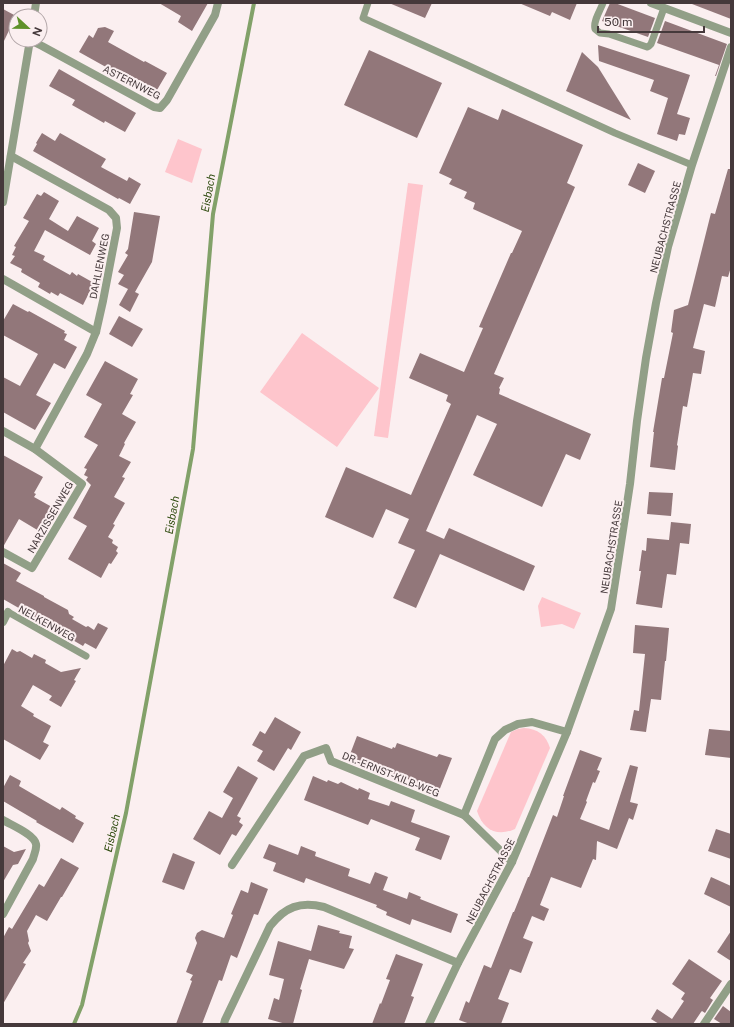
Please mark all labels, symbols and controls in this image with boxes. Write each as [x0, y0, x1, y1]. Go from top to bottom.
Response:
north arrow [8, 8, 48, 48]
scale bar [598, 8, 704, 34]
text: 50 m [604, 15, 632, 29]
text: N [30, 26, 44, 38]
street label: ASTERNWEG [101, 62, 163, 102]
water label: Eisbach [199, 173, 217, 213]
street label: NEUBACHSTRASSE [647, 180, 683, 274]
street label: DAHLIENWEG [87, 232, 111, 300]
street label: NARZISSENWEG [25, 479, 75, 555]
water label: Eisbach [163, 495, 181, 535]
street label: NEUBACHSTRASSE [598, 499, 624, 595]
street label: NELKENWEG [16, 602, 78, 644]
street label: DR.-ERNST-KILB-WEG [341, 749, 441, 799]
water label: Eisbach [102, 813, 122, 853]
street label: NEUBACHSTRASSE [463, 836, 517, 926]

